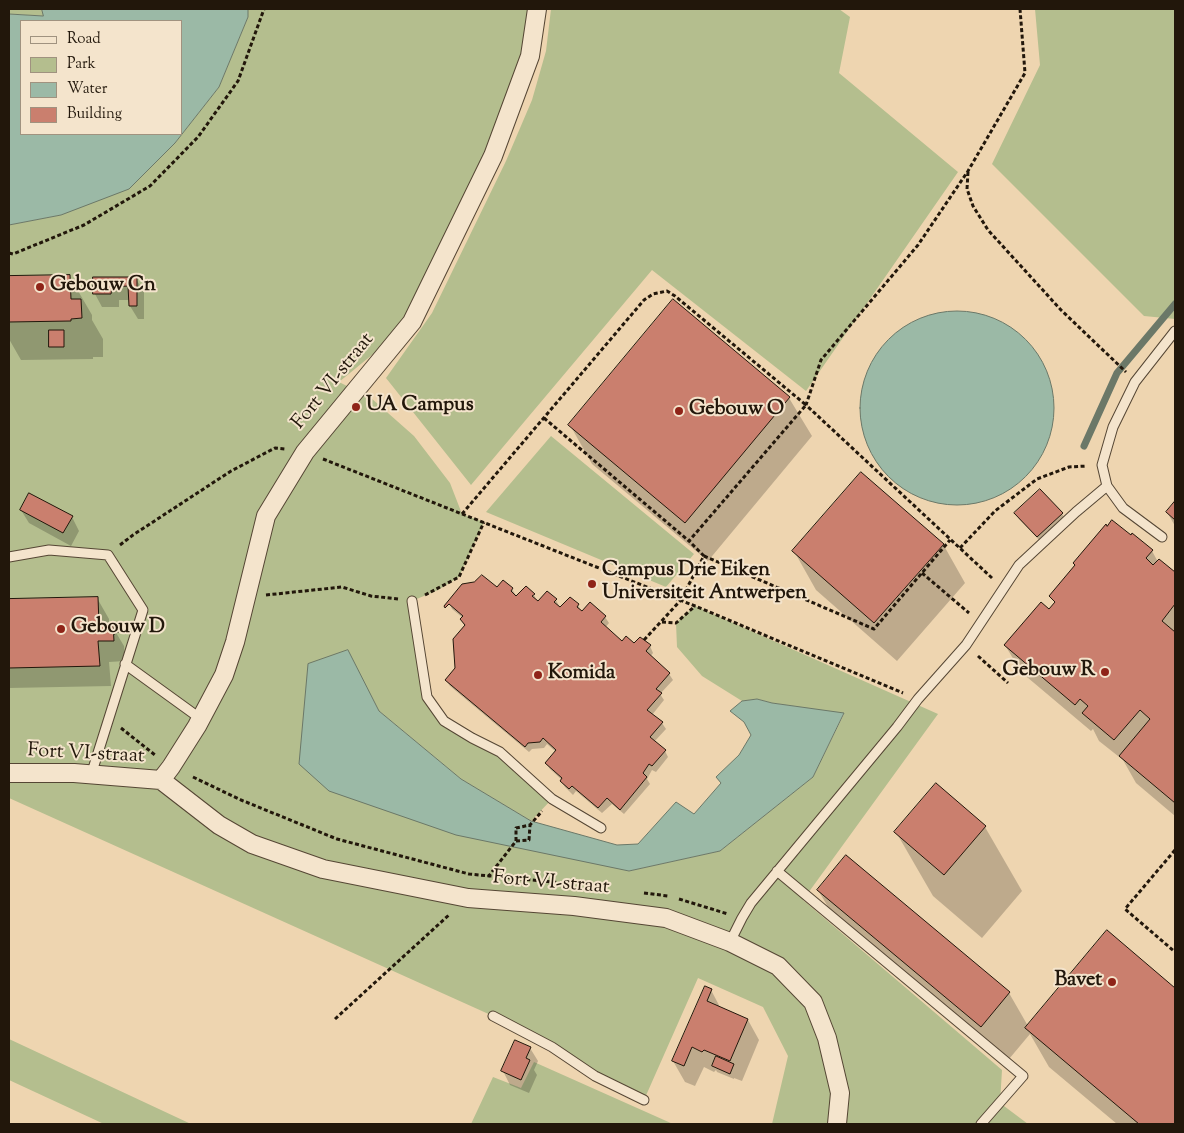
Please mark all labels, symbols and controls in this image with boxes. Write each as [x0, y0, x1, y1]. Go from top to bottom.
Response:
legend [20, 20, 182, 135]
text: Road [67, 29, 101, 50]
text: Park [67, 54, 96, 75]
text: Water [67, 79, 107, 100]
text: Building [67, 104, 122, 125]
place label: Gebouw Cn [50, 275, 156, 299]
marker: Gebouw Cn [34, 281, 46, 293]
street label: Fort VI-straat [288, 329, 380, 435]
place label: UA Campus [366, 395, 473, 419]
place label: Gebouw O [689, 399, 784, 423]
marker: UA Campus [350, 401, 362, 413]
marker: Gebouw O [673, 405, 685, 417]
place label: Campus Drie Eiken Universiteit Antwerpen [602, 560, 807, 607]
marker: Campus Drie Eiken Universiteit Antwerpen [586, 578, 598, 590]
place label: Gebouw D [71, 617, 165, 641]
marker: Gebouw D [55, 623, 67, 635]
place label: Gebouw R [1003, 660, 1095, 684]
place label: Komida [548, 663, 615, 687]
marker: Gebouw R [1099, 666, 1111, 678]
marker: Komida [532, 669, 544, 681]
street label: Fort VI-straat [27, 740, 145, 770]
street label: Fort VI-straat [492, 867, 610, 901]
place label: Bavet [1055, 970, 1102, 994]
marker: Bavet [1106, 976, 1118, 988]

